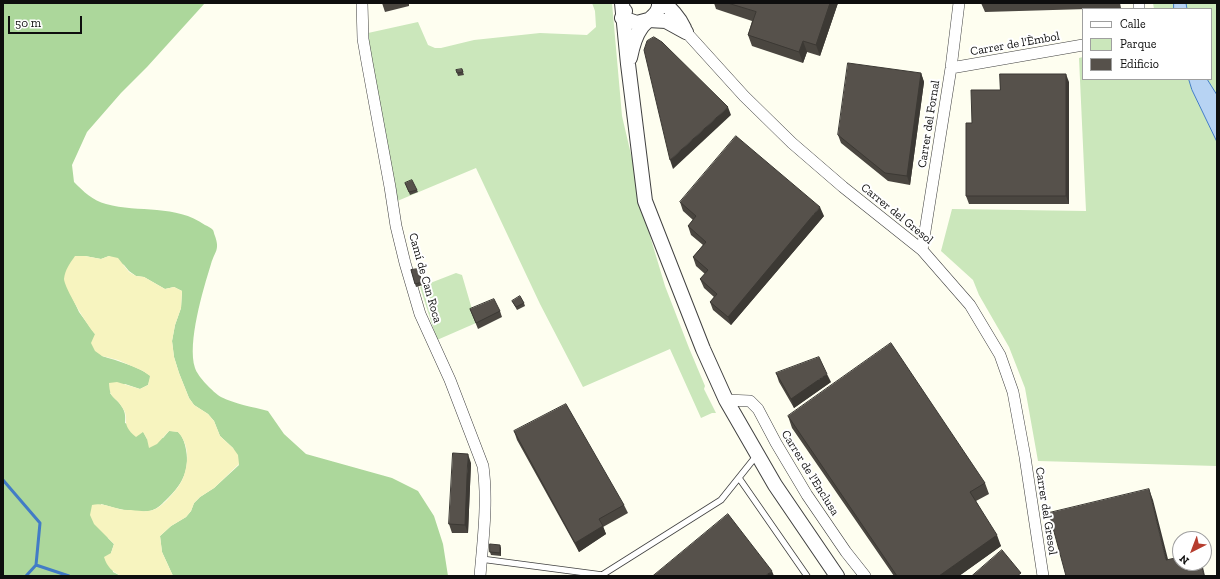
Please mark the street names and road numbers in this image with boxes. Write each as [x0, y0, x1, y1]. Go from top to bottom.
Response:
street label: Carrer de l'Èmbol [969, 29, 1061, 59]
street label: Carrer del Fornal [915, 79, 943, 169]
street label: Carrer del Gresol [858, 180, 936, 248]
street label: Camí de Can Roca [405, 231, 445, 325]
street label: Carrer de l'Enclusa [778, 428, 842, 518]
street label: Carrer del Gresol [1032, 466, 1060, 556]

